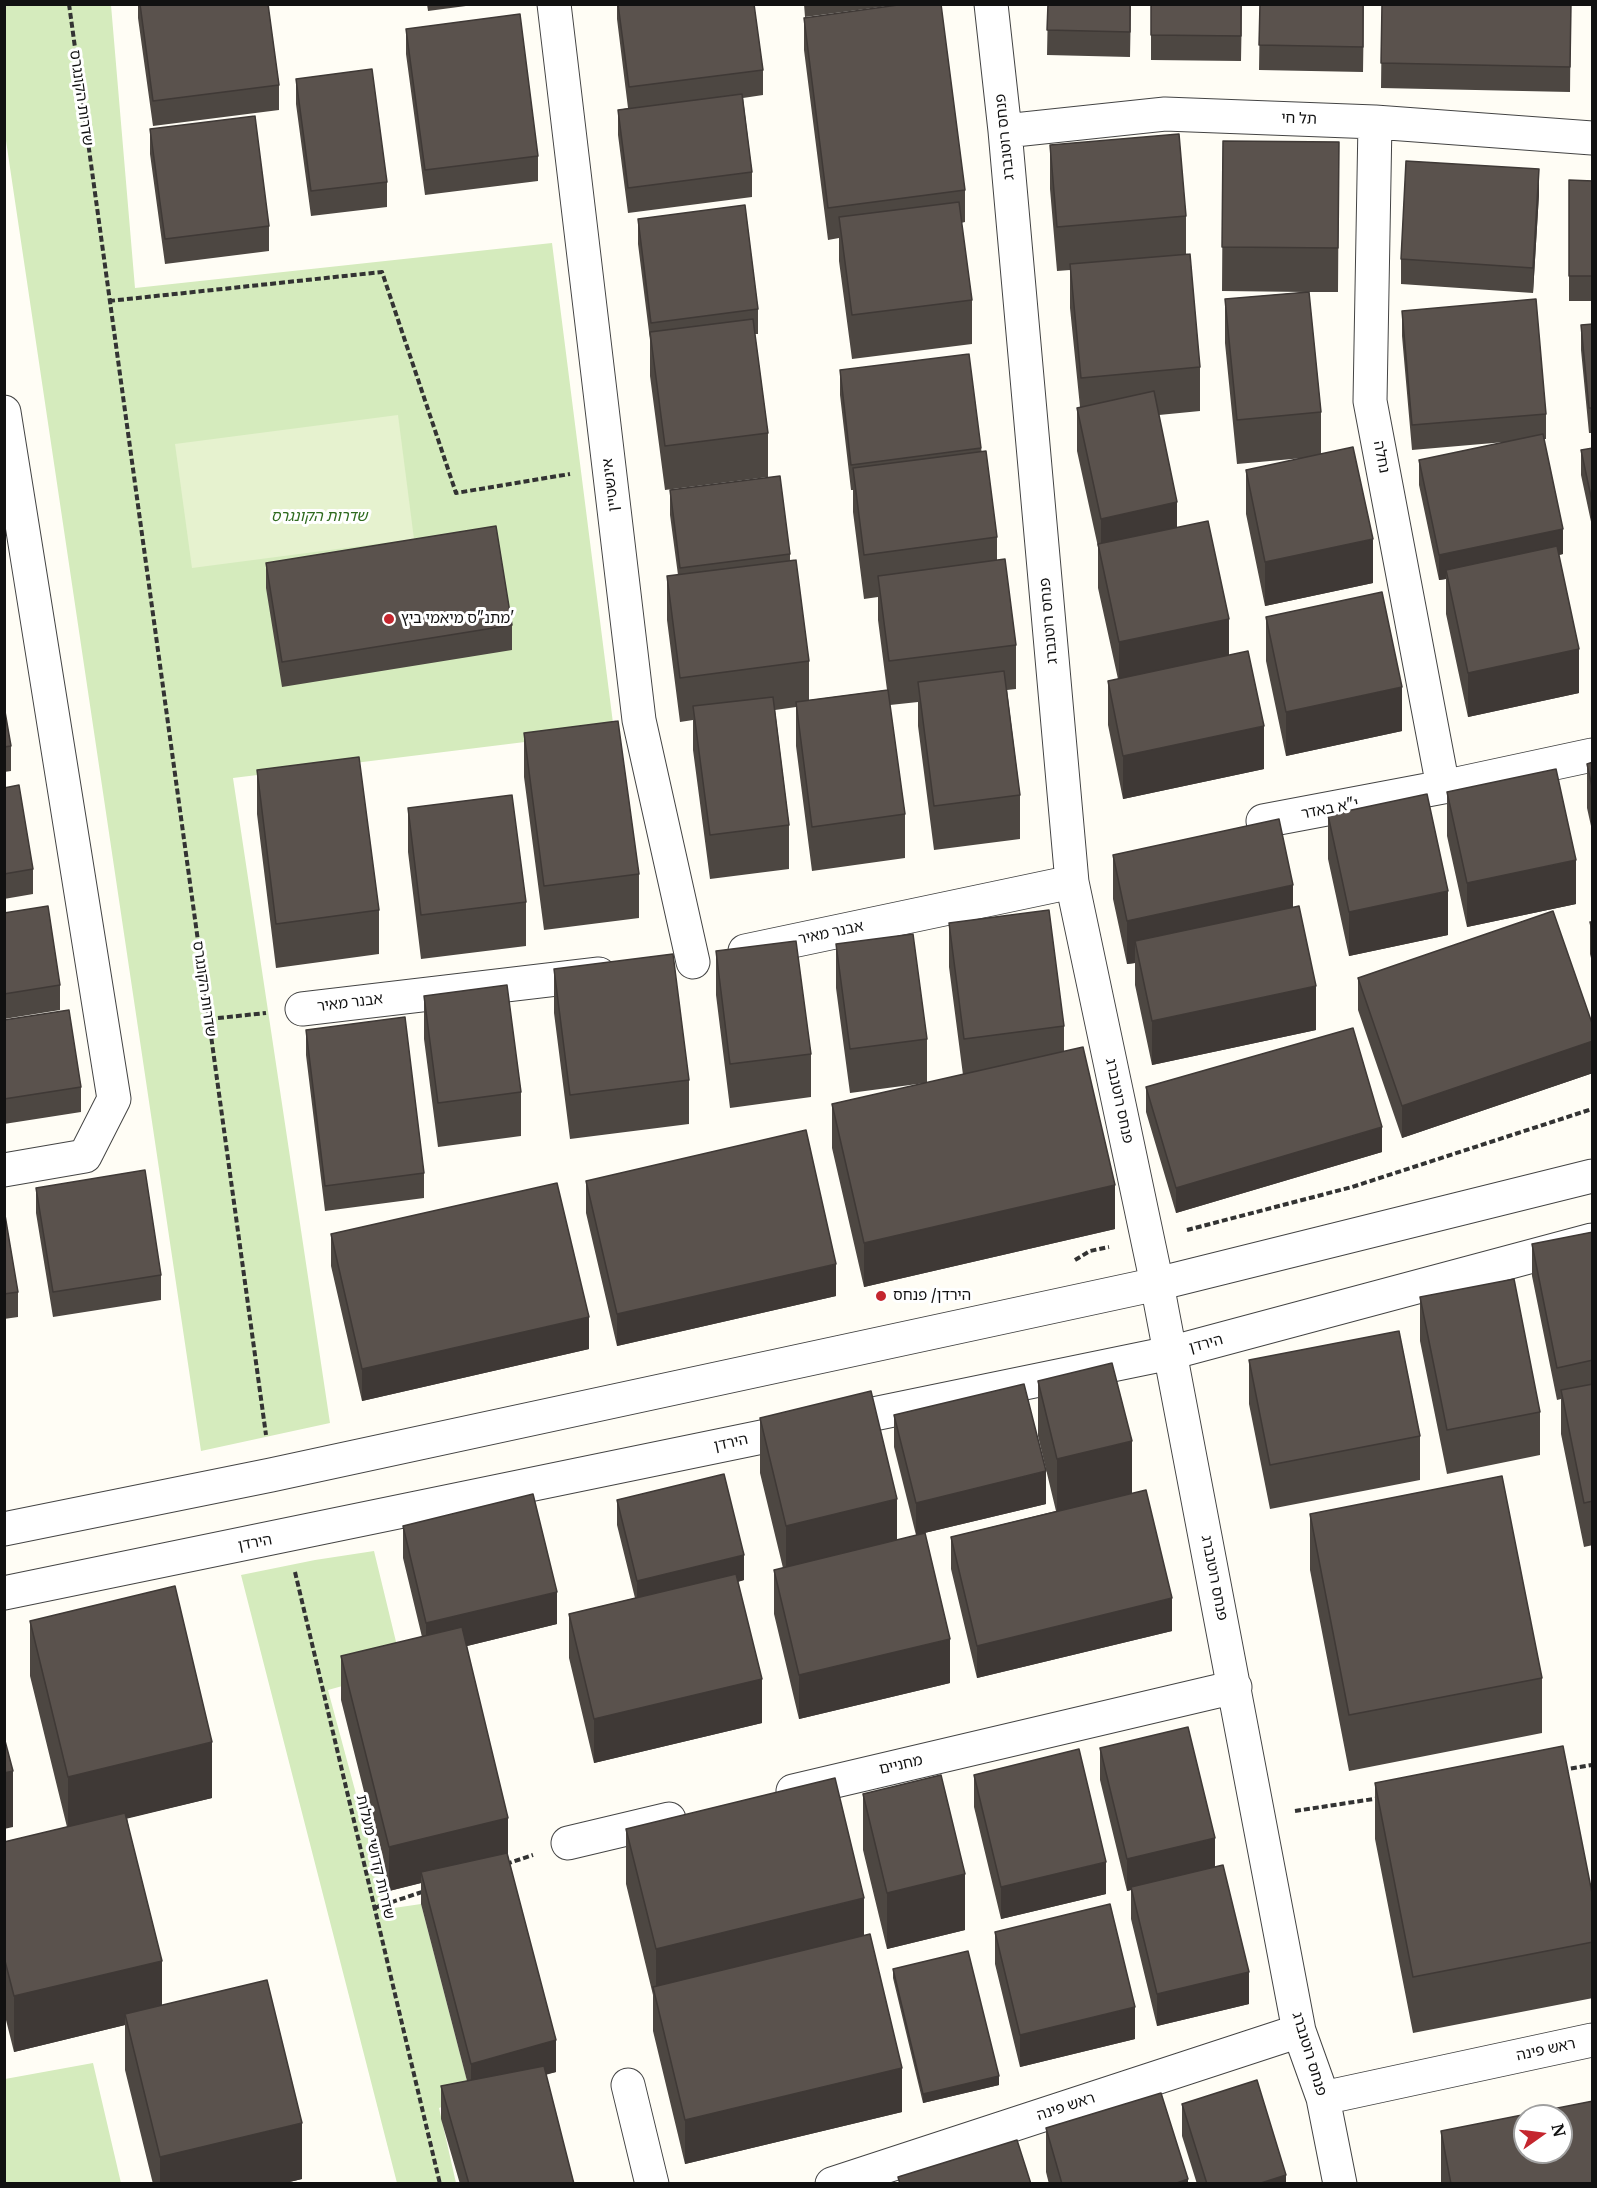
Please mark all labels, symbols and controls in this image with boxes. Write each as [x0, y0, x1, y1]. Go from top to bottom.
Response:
street label: שדרות הקונגרס [65, 49, 97, 147]
street label: פנחס רוטנברג [992, 93, 1018, 181]
street label: תל חי [1281, 109, 1317, 129]
street label: נחלה [1369, 439, 1393, 475]
street label: אינשטיין [599, 457, 623, 513]
park label: שדרות הקונגרס [271, 508, 367, 526]
street label: פנחס רוטנברג [1036, 577, 1062, 665]
place label: מתנ"ס מיאמי ביץ' [401, 610, 515, 628]
marker: מתנ"ס מיאמי ביץ' [382, 612, 396, 626]
street label: י"א באדר [1300, 795, 1360, 823]
street label: אבנר מאיר [797, 917, 865, 949]
street label: שדרות הקונגרס [188, 940, 220, 1038]
street label: אבנר מאיר [316, 990, 384, 1016]
street label: פנחס רוטנברג [1101, 1057, 1137, 1145]
place label: הירדן/ פנחס [893, 1287, 971, 1305]
marker: הירדן/ פנחס [874, 1289, 888, 1303]
street label: הירדן [1187, 1331, 1225, 1357]
street label: הירדן [712, 1431, 750, 1455]
street label: הירדן [236, 1531, 274, 1555]
street label: פנחס רוטנברג [1197, 1534, 1231, 1622]
street label: מחניים [878, 1751, 924, 1779]
street label: שדרות קדושי מעלות [352, 1793, 398, 1921]
street label: פנחס רוטנברג [1288, 2010, 1330, 2098]
street label: ראש פינה [1515, 2035, 1577, 2065]
street label: ראש פינה [1035, 2089, 1097, 2125]
north arrow [1513, 2104, 1573, 2164]
text: N [1547, 2122, 1570, 2139]

